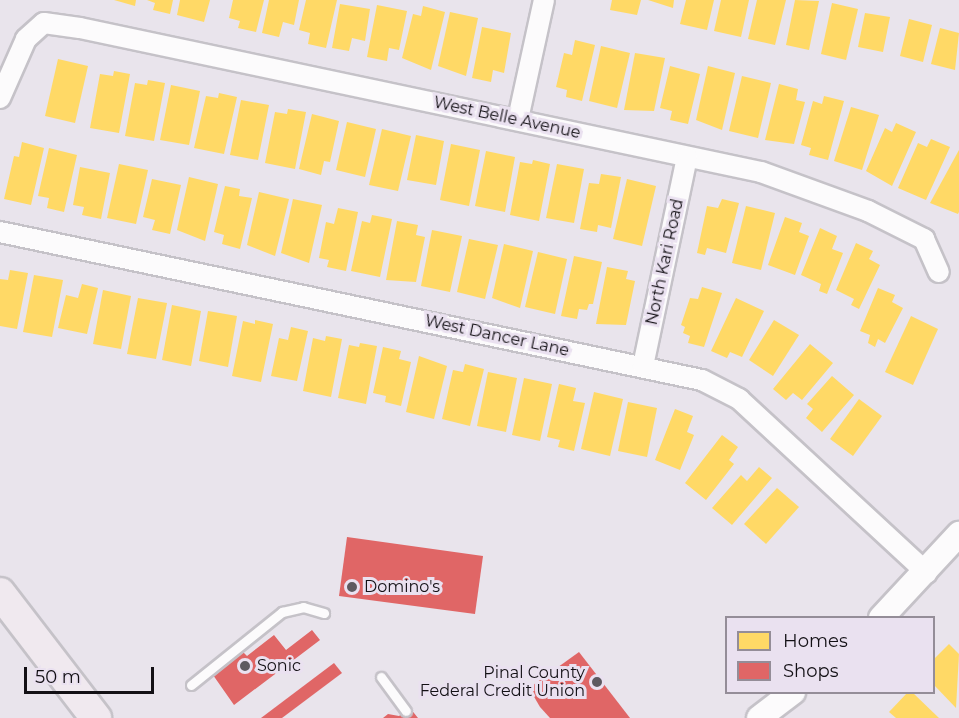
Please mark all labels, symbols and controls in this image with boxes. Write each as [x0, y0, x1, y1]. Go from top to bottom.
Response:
street label: West Belle Avenue [432, 93, 582, 143]
street label: North Kari Road [642, 197, 688, 327]
street label: West Dancer Lane [423, 311, 571, 361]
place label: Domino's [364, 577, 440, 597]
marker: Domino's [345, 580, 359, 594]
legend [725, 616, 935, 694]
text: Homes [783, 630, 848, 652]
scale bar [27, 655, 158, 693]
place label: Sonic [257, 656, 301, 676]
marker: Sonic [238, 659, 252, 673]
text: Shops [783, 660, 839, 682]
place label: Pinal County Federal Credit Union [420, 663, 585, 701]
text: 50 m [35, 666, 81, 688]
marker: Pinal County Federal Credit Union [590, 675, 604, 689]

